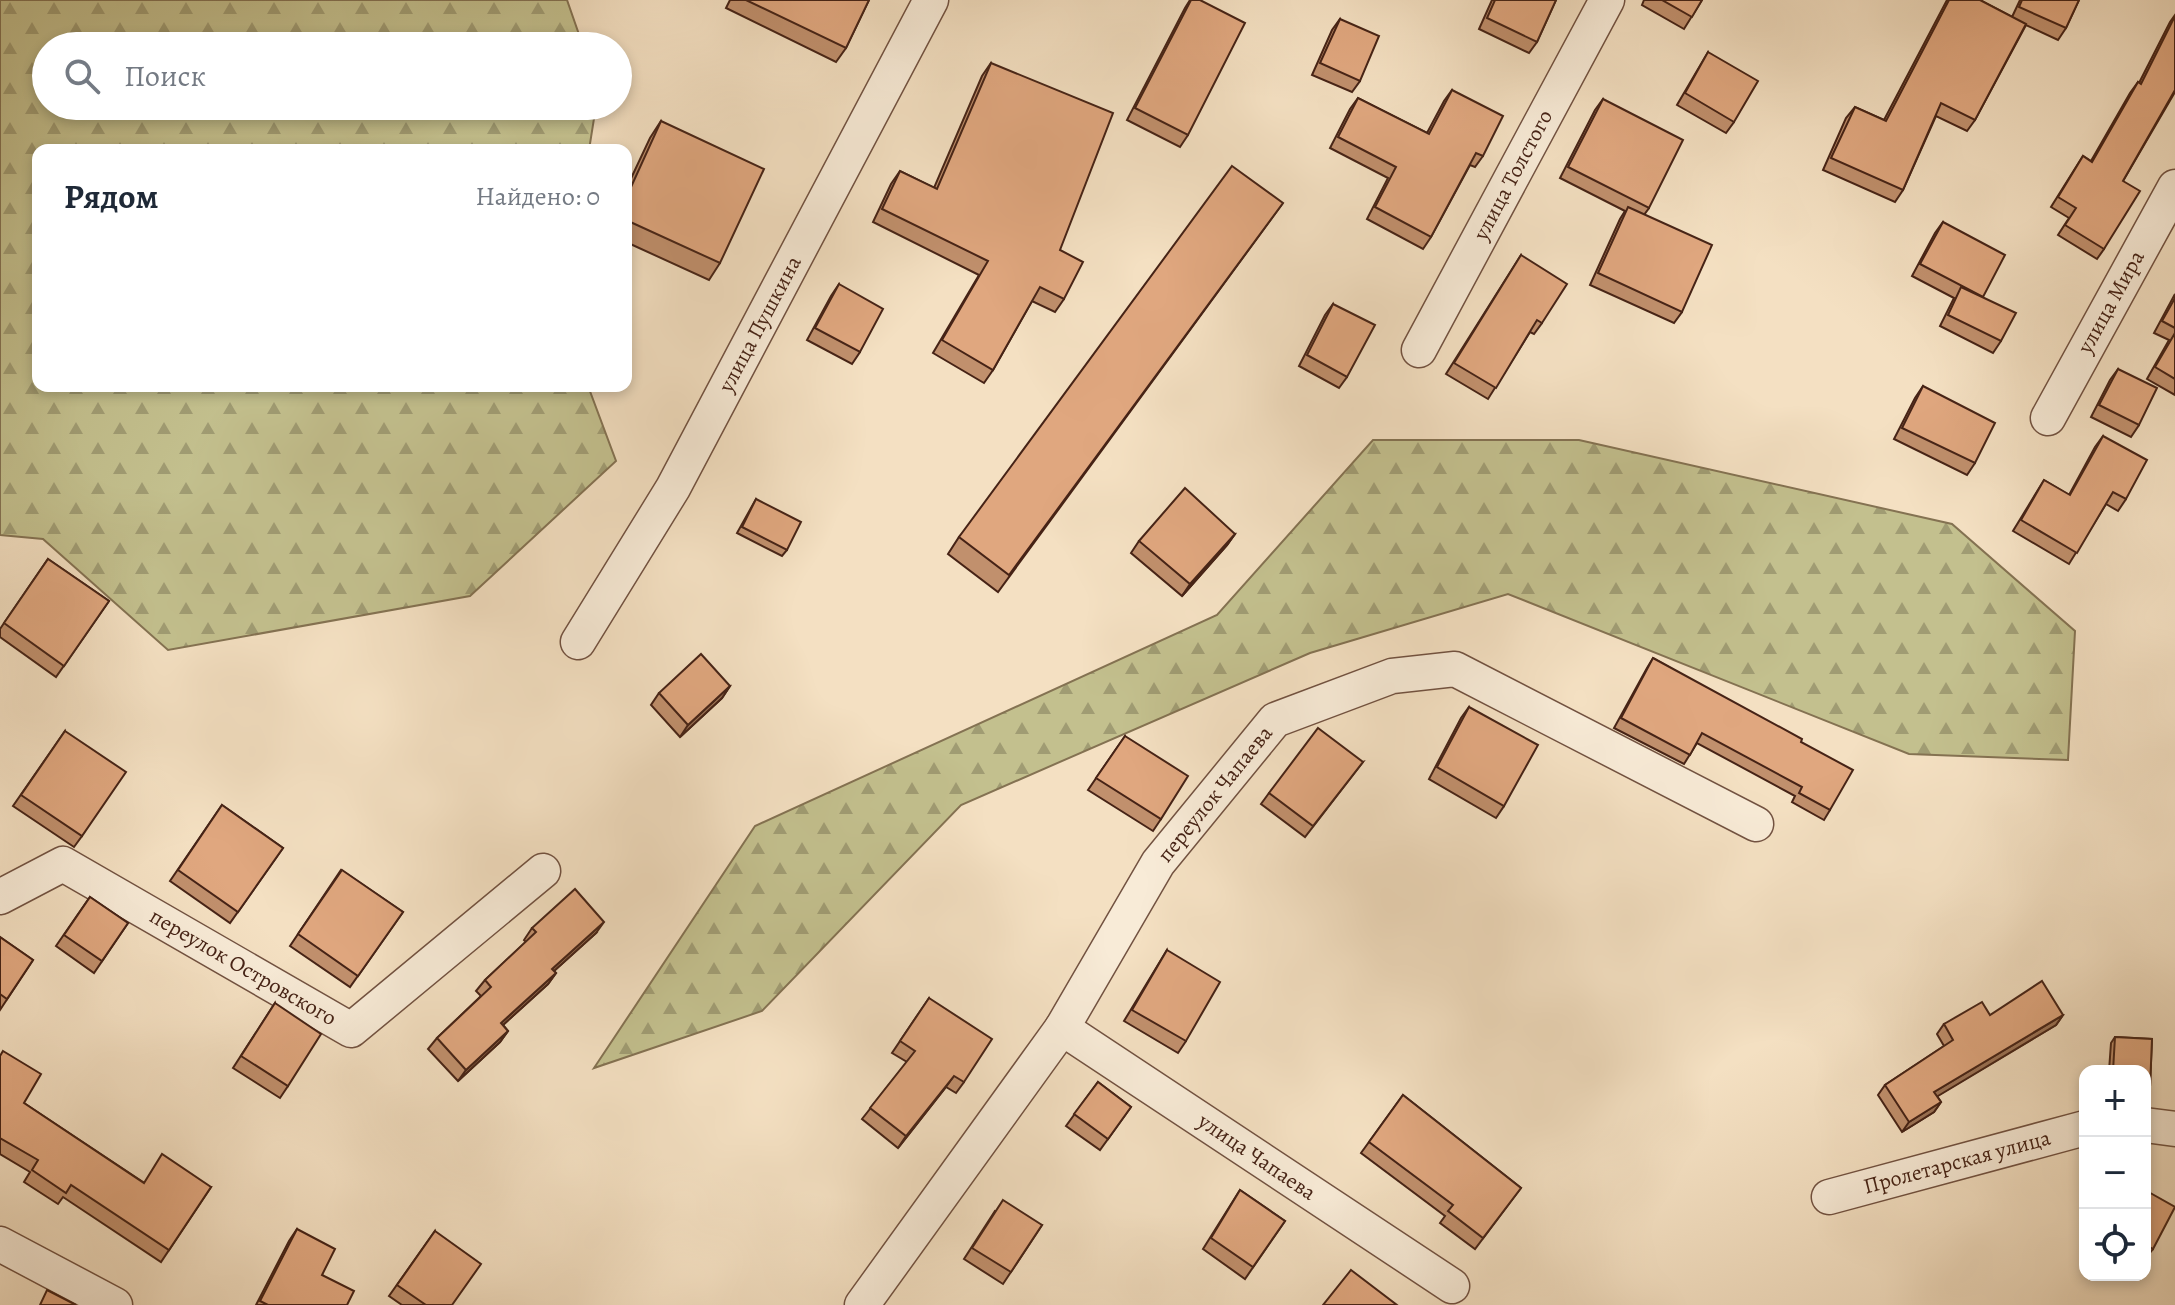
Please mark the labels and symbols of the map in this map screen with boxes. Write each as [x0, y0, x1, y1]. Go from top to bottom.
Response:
street label: улица Толстого [1465, 104, 1560, 247]
street label: улица Мира [2070, 244, 2152, 360]
street label: улица Пушкина [711, 250, 809, 398]
street label: переулок Чапаева [1150, 719, 1280, 869]
street label: переулок Островского [144, 901, 342, 1033]
street label: улица Чапаева [1191, 1106, 1323, 1208]
street label: Пролетарская улица [1860, 1122, 2055, 1201]

